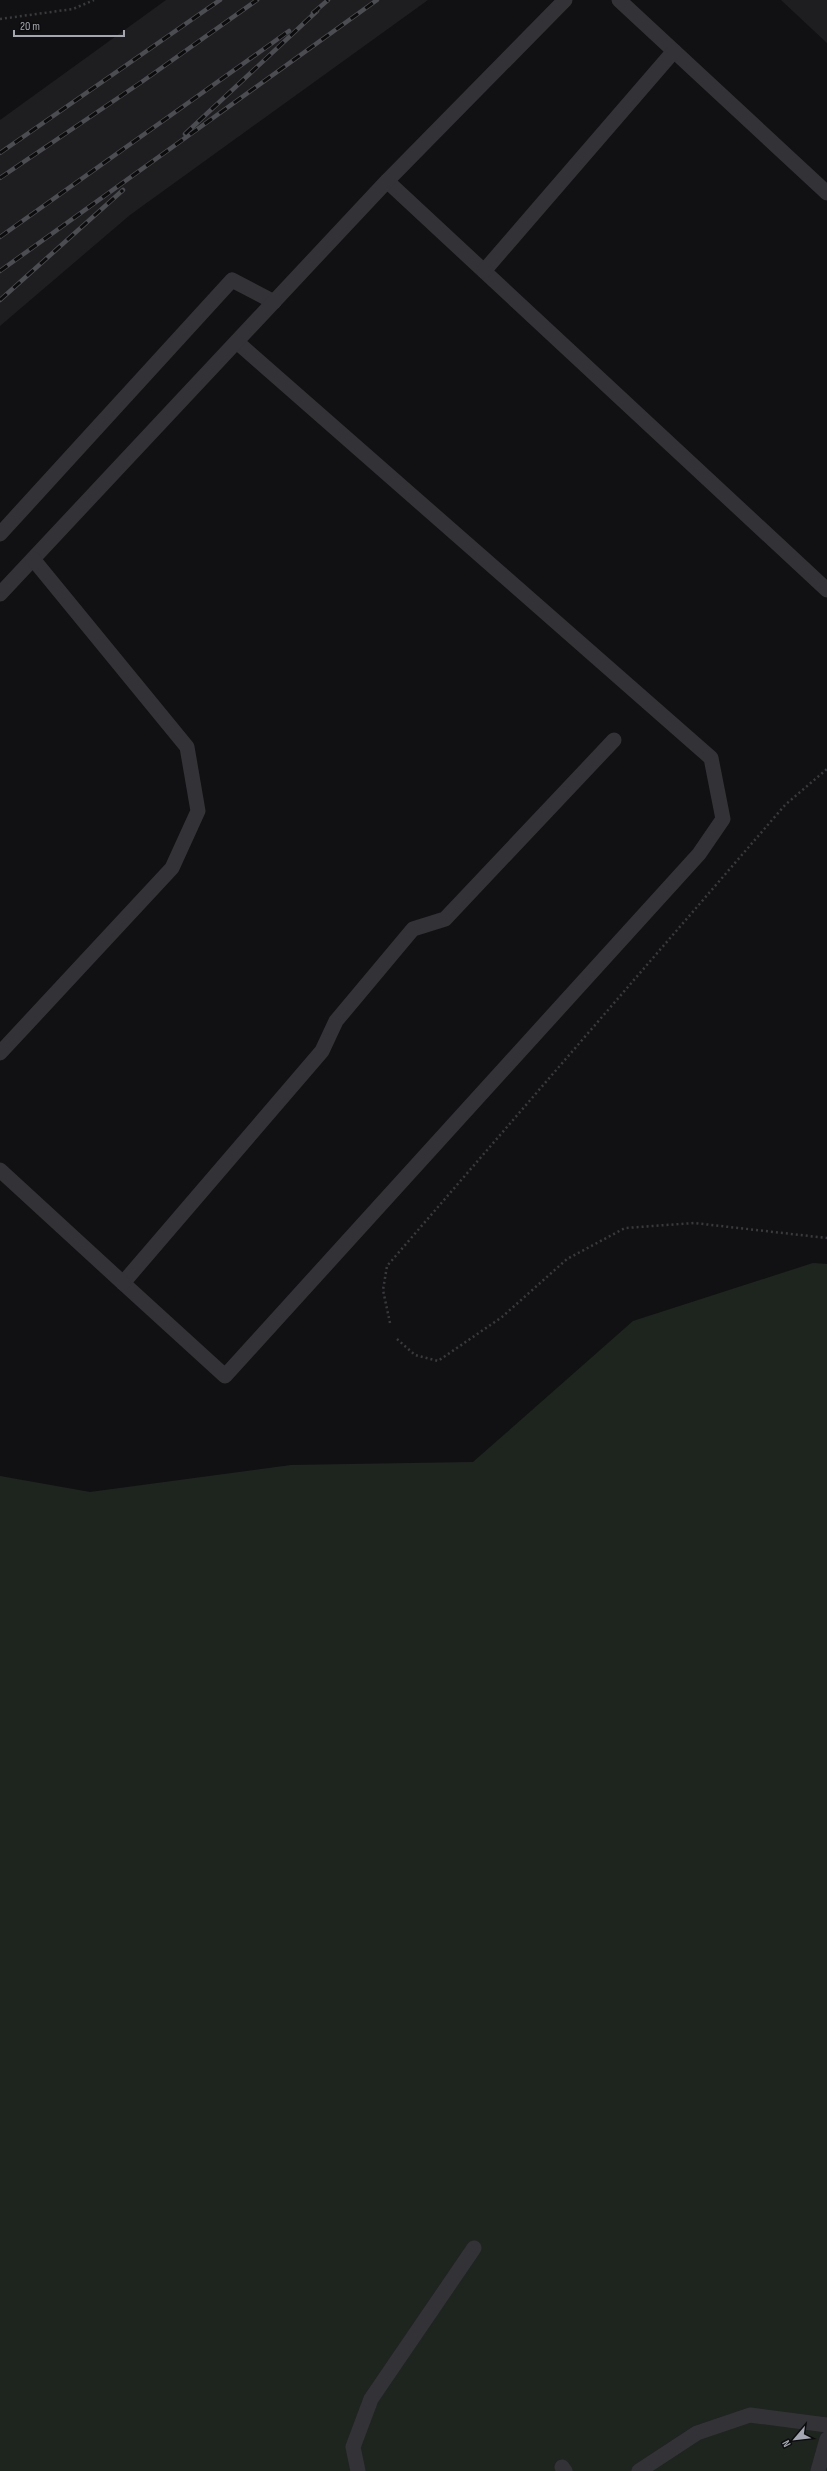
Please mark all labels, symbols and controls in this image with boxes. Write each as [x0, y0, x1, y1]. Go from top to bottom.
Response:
scale bar [14, 12, 124, 38]
text: 20 m [20, 19, 40, 34]
north arrow [775, 2419, 815, 2459]
text: N [779, 2438, 794, 2449]

